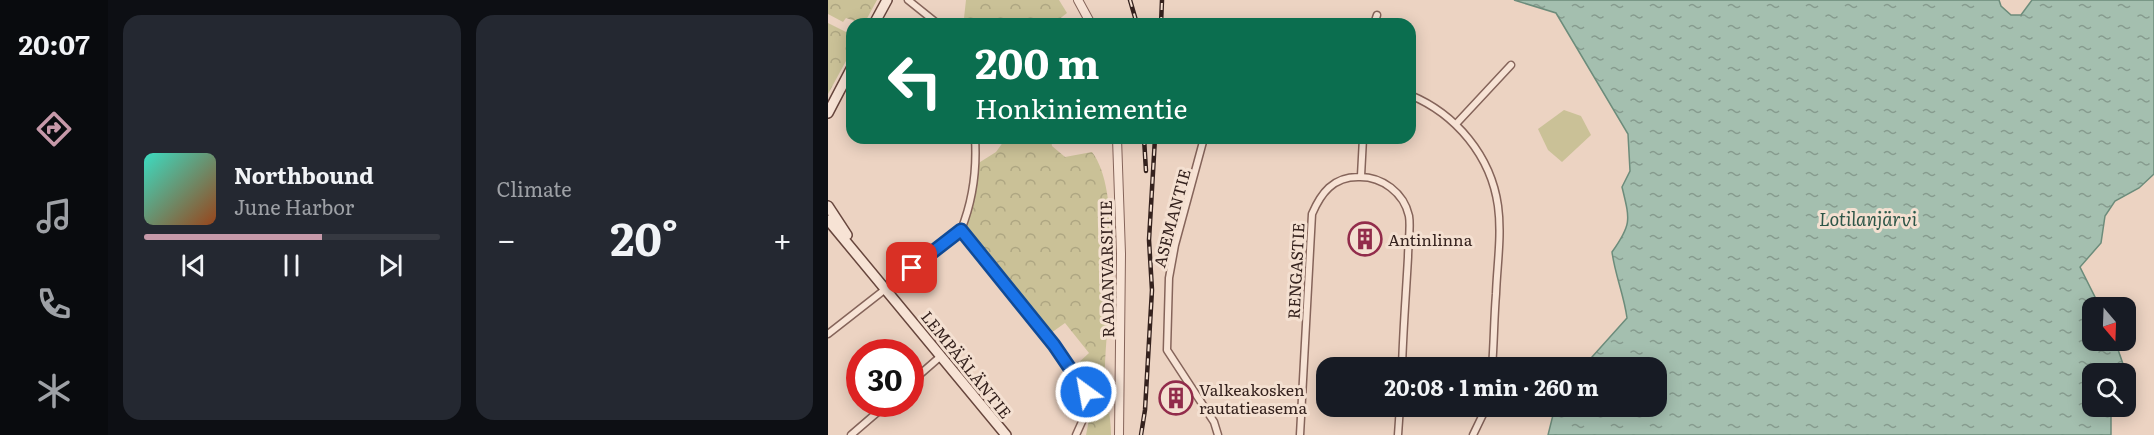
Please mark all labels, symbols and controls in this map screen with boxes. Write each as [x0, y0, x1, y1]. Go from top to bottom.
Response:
text: 20:07 [18, 23, 90, 63]
text: 200 m [975, 30, 1100, 92]
icon: left [876, 42, 954, 120]
text: Honkiniementie [975, 87, 1188, 127]
icon: directions [33, 108, 75, 150]
text: Northbound [234, 158, 374, 191]
street label: ASEMANTIE [1146, 166, 1196, 270]
text: Climate [497, 173, 572, 203]
text: June Harbor [234, 191, 354, 221]
icon: music [33, 195, 75, 237]
street label: RADANVARSITIE [1093, 200, 1119, 338]
text: 20° [610, 203, 678, 270]
water label: Lotilanjärvi [1819, 205, 1918, 232]
text: − [497, 213, 516, 262]
text: + [773, 213, 792, 262]
building icon: Antinlinna [1347, 221, 1383, 257]
street label: RENGASTIE [1280, 222, 1310, 320]
place label: Antinlinna [1388, 227, 1473, 251]
pin [886, 242, 937, 293]
icon: previous [177, 249, 210, 282]
icon: pause [275, 249, 308, 282]
icon: next [374, 249, 407, 282]
icon: arrive [895, 251, 928, 284]
icon: phone [33, 283, 75, 325]
north arrow [2082, 297, 2136, 351]
map controls [2082, 297, 2136, 417]
street label: LEMPÄÄLÄNTIE [916, 305, 1018, 423]
speed limit sign: 30 [846, 339, 924, 417]
position arrow [1054, 360, 1118, 424]
button: search [2082, 363, 2136, 417]
icon: climate [33, 370, 75, 412]
text: 20:08 · 1 min · 260 m [1384, 370, 1599, 403]
place label: Valkeakosken rautatieasema [1199, 377, 1307, 419]
building icon: Valkeakosken rautatieasema [1158, 380, 1194, 416]

